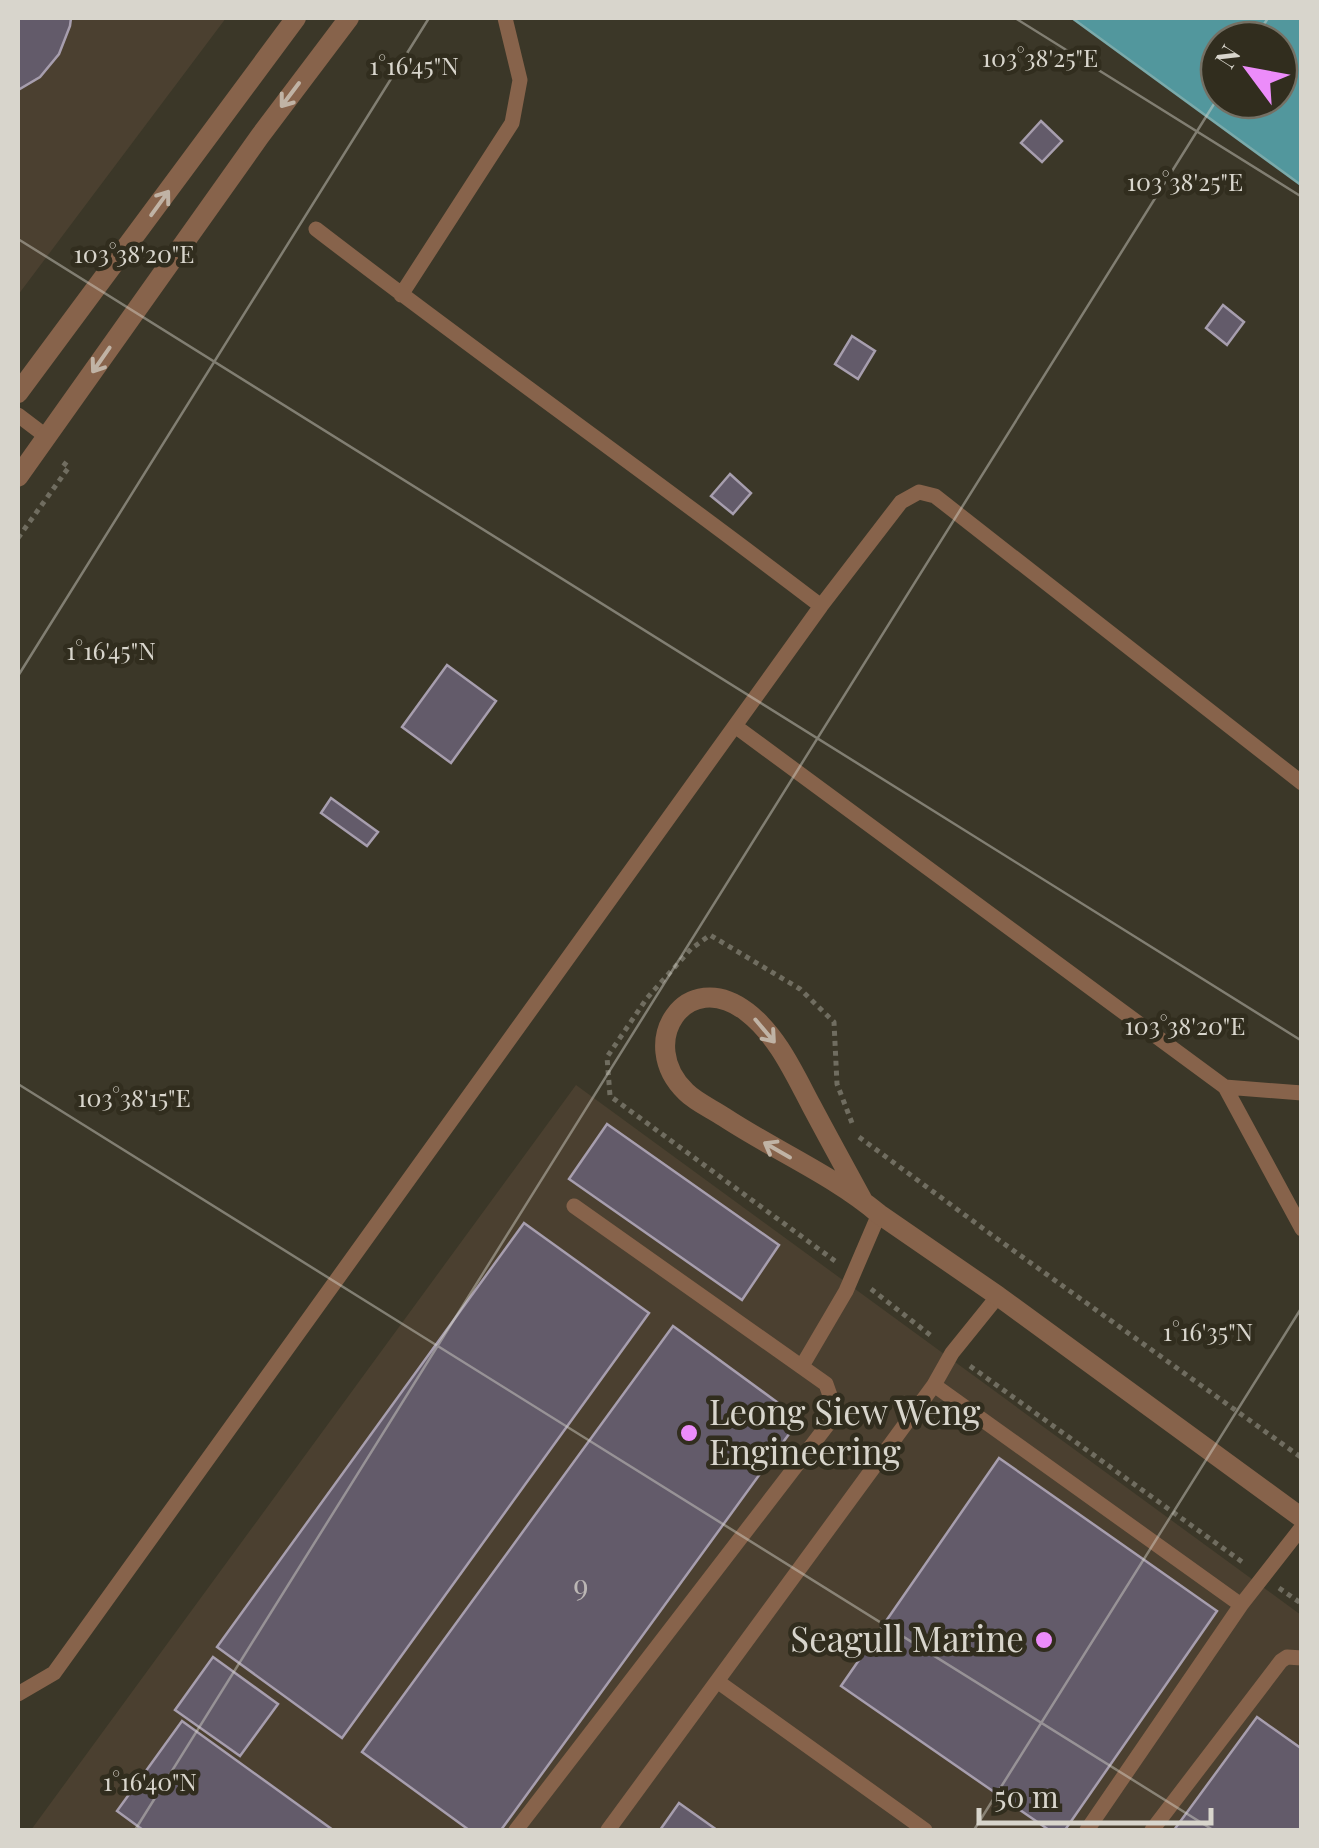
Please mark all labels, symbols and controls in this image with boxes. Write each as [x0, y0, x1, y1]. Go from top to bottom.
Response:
north arrow [1199, 20, 1299, 120]
text: N [1205, 38, 1248, 74]
text: 103°38'25"E [982, 40, 1098, 73]
text: 1°16'45"N [369, 48, 459, 81]
one-way arrow [280, 81, 301, 108]
text: 103°38'25"E [1127, 164, 1243, 197]
one-way arrow [149, 190, 170, 217]
text: 103°38'20"E [74, 236, 194, 269]
one-way arrow [91, 345, 112, 373]
text: 1°16'45"N [66, 633, 156, 666]
text: 103°38'20"E [1125, 1008, 1245, 1041]
one-way arrow [754, 1018, 776, 1044]
text: 103°38'15"E [77, 1080, 191, 1113]
one-way arrow [763, 1140, 793, 1160]
text: 1°16'35"N [1163, 1314, 1253, 1347]
place label: Leong Siew Weng Engineering [709, 1387, 981, 1474]
marker: Leong Siew Weng Engineering [678, 1422, 700, 1444]
house number: 9 [573, 1564, 589, 1604]
place label: Seagull Marine [790, 1614, 1024, 1661]
marker: Seagull Marine [1033, 1629, 1055, 1651]
scale bar [979, 1763, 1212, 1825]
text: 1°16'40"N [103, 1764, 197, 1797]
text: 50 m [994, 1776, 1059, 1816]

